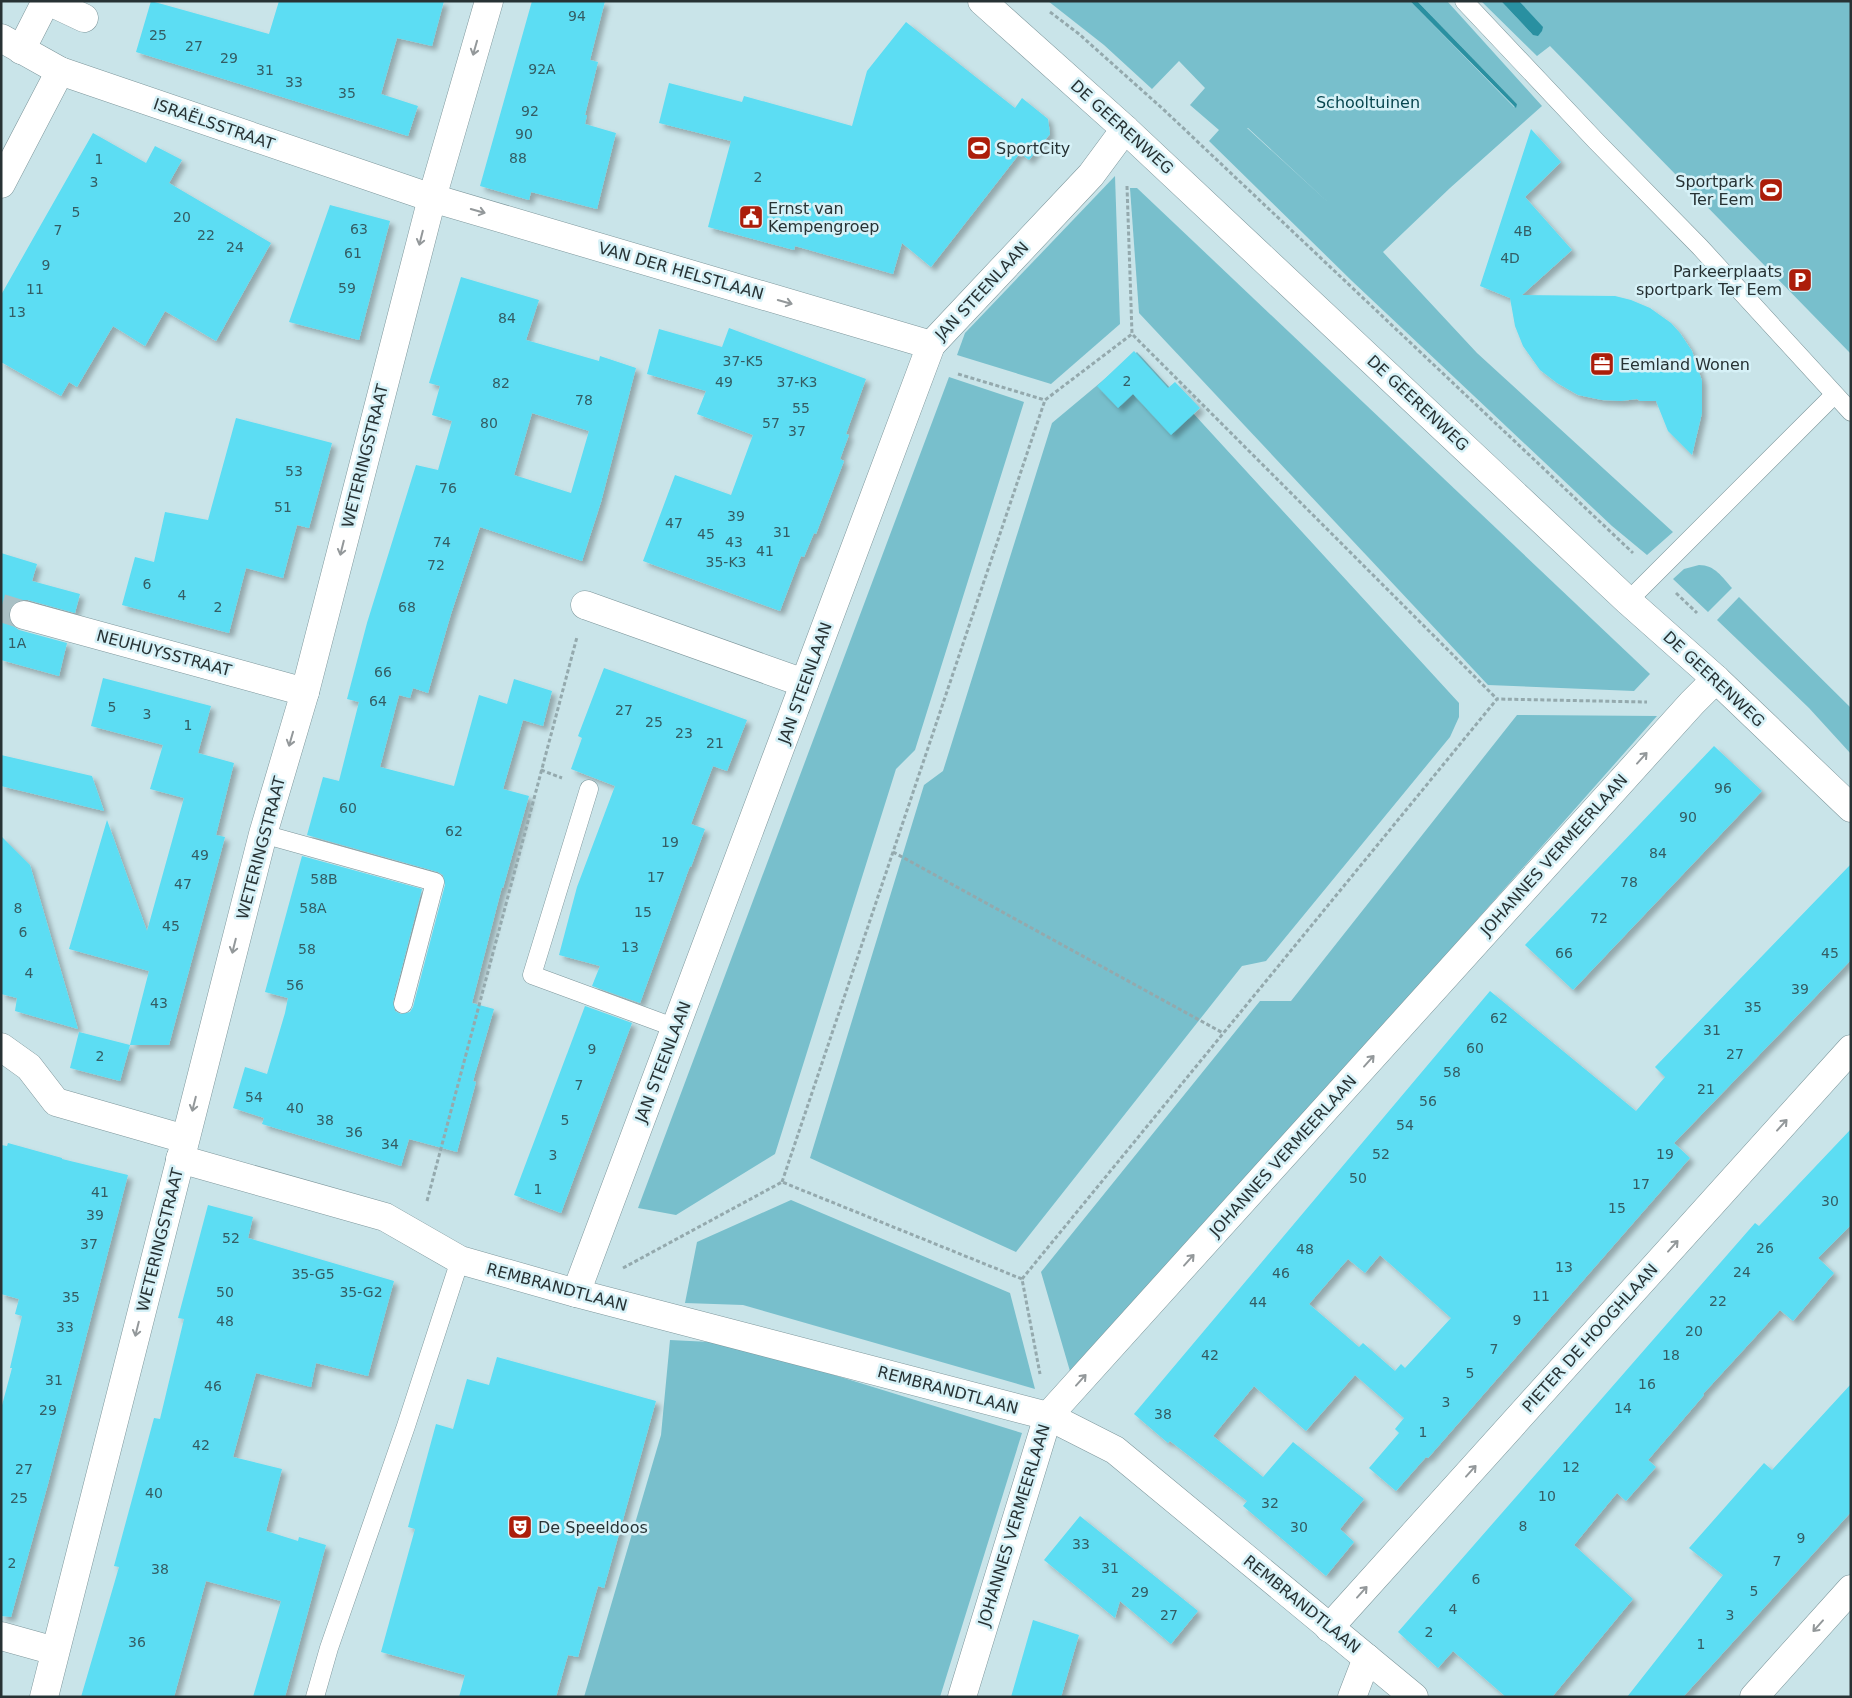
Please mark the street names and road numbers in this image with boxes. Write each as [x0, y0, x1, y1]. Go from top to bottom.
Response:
street label: DE GEERENWEG [1067, 76, 1177, 178]
street label: ISRAËLSSTRAAT [151, 94, 277, 154]
street label: VAN DER HELSTLAAN [596, 238, 766, 304]
street label: JAN STEENLAAN [931, 238, 1033, 345]
street label: DE GEERENWEG [1363, 351, 1473, 455]
street label: WETERINGSTRAAT [338, 382, 392, 530]
street label: JAN STEENLAAN [774, 620, 836, 747]
street label: NEUHUYSSTRAAT [95, 626, 234, 680]
street label: DE GEERENWEG [1659, 627, 1769, 731]
street label: JOHANNES VERMEERLAAN [1476, 770, 1631, 940]
street label: WETERINGSTRAAT [233, 774, 289, 922]
street label: JAN STEENLAAN [631, 999, 695, 1126]
street label: JOHANNES VERMEERLAAN [1205, 1071, 1360, 1241]
street label: WETERINGSTRAAT [133, 1166, 187, 1314]
street label: REMBRANDTLAAN [484, 1259, 630, 1315]
street label: PIETER DE HOOGHLAAN [1518, 1260, 1662, 1416]
street label: REMBRANDTLAAN [875, 1362, 1021, 1418]
street label: JOHANNES VERMEERLAAN [974, 1422, 1054, 1629]
street label: REMBRANDTLAAN [1240, 1551, 1364, 1657]

